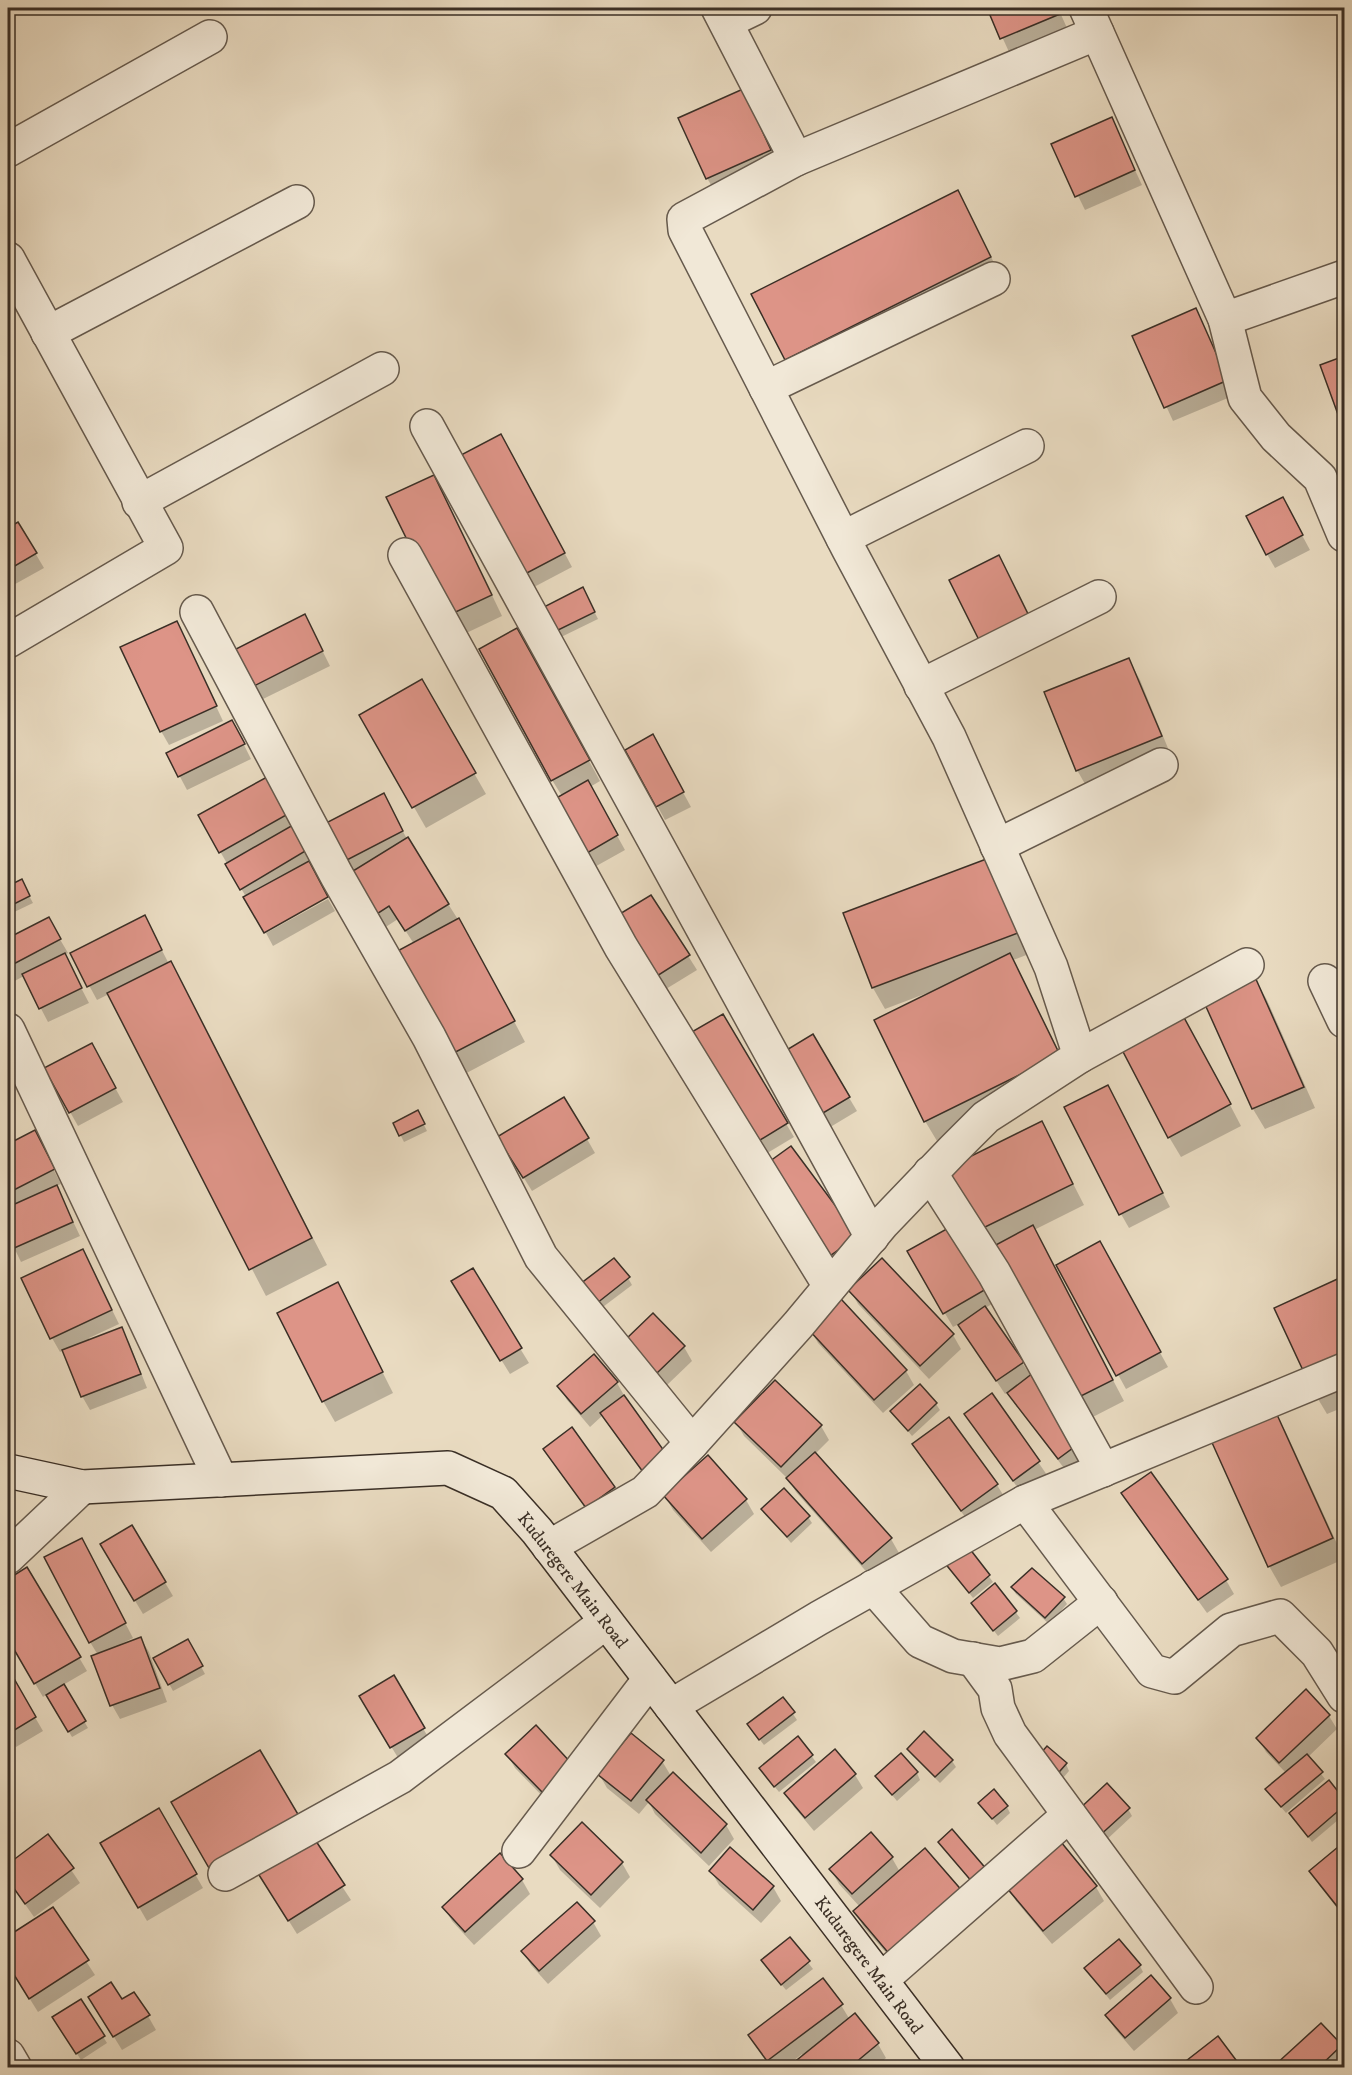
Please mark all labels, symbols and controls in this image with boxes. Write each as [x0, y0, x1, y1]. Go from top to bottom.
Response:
street label: Kuduregere Main Road [512, 1508, 632, 1653]
street label: Kuduregere Main Road [809, 1892, 927, 2039]

